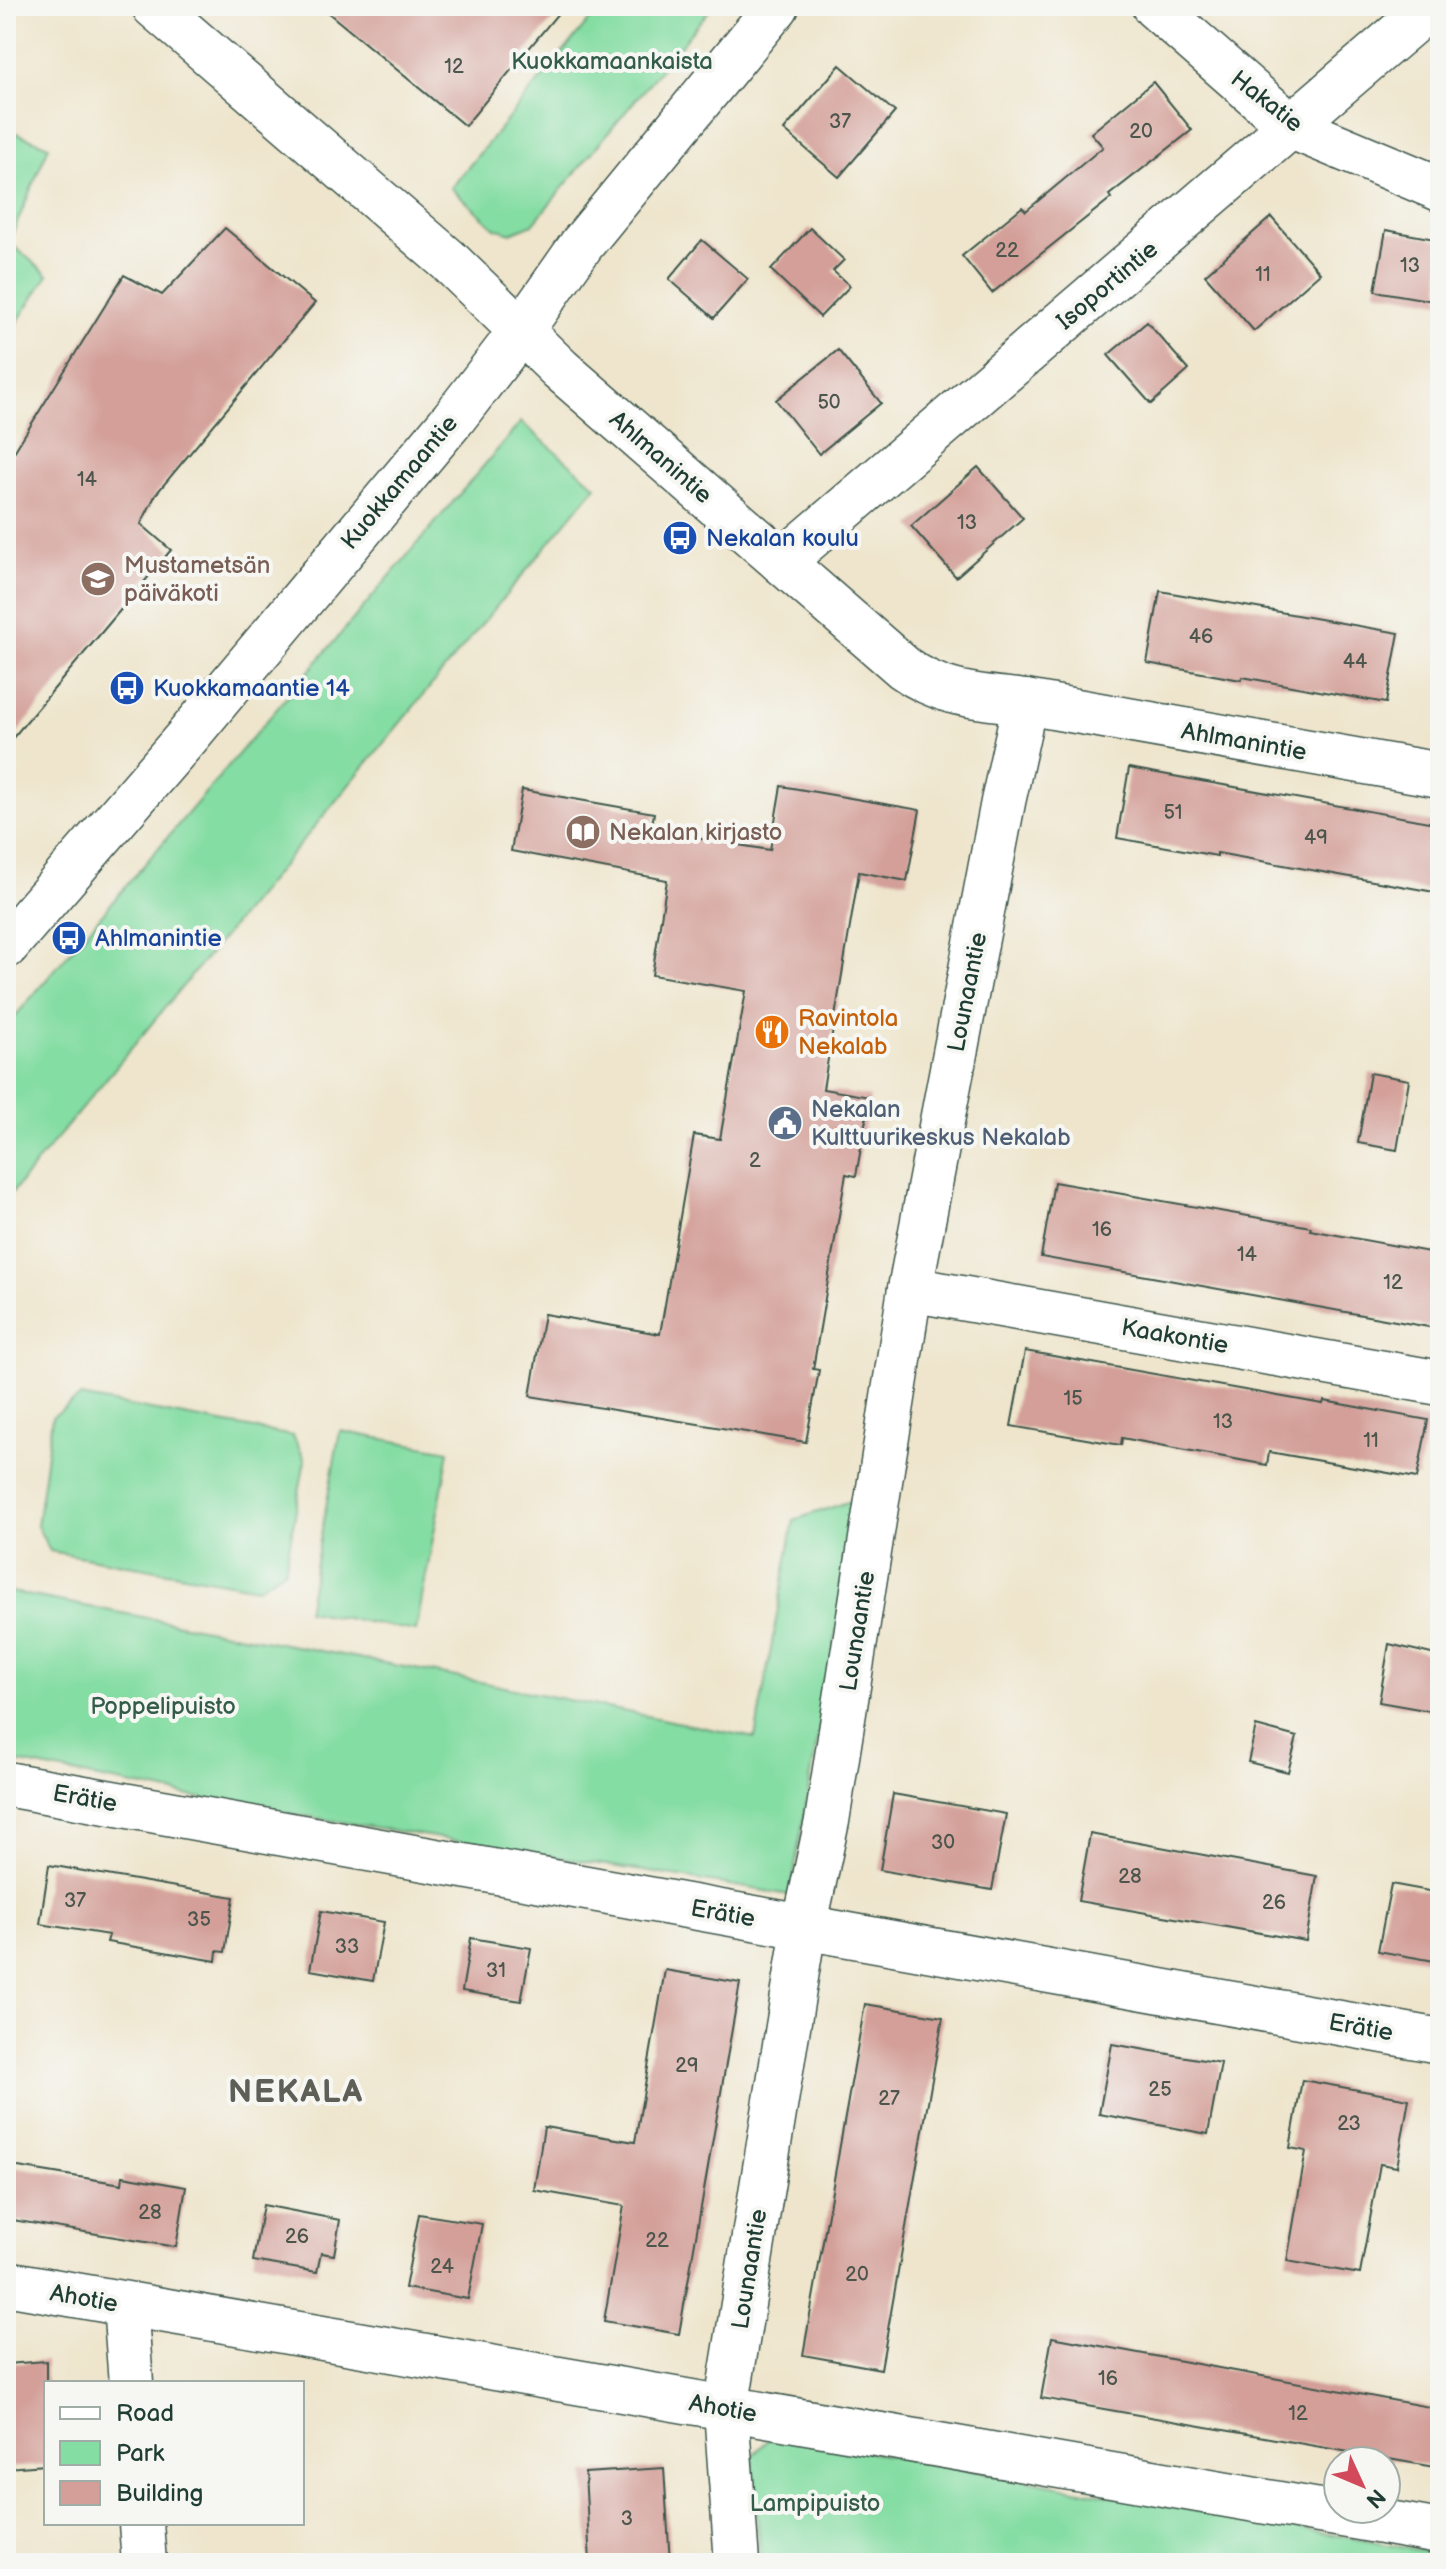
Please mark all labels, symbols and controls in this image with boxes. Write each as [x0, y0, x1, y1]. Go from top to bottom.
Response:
park label: Kuokkamaankaista [511, 47, 713, 76]
house number: 12 [444, 55, 464, 79]
street label: Hakatie [1225, 64, 1308, 138]
house number: 37 [829, 110, 851, 134]
house number: 20 [1129, 120, 1153, 144]
street label: Isoportintie [1051, 235, 1164, 336]
house number: 22 [995, 239, 1019, 263]
house number: 13 [1400, 254, 1420, 278]
house number: 11 [1255, 263, 1271, 287]
house number: 50 [817, 391, 841, 415]
street label: Ahlmanintie [603, 405, 718, 510]
street label: Kuokkamaantie [335, 409, 464, 555]
house number: 14 [77, 468, 97, 492]
house number: 13 [957, 511, 977, 535]
bus stop icon: Nekalan koulu [661, 519, 699, 557]
place label: Nekalan koulu [706, 524, 859, 553]
place label: Mustametsän päiväkoti [124, 551, 270, 608]
school or university icon: Mustametsän päiväkoti [79, 560, 117, 598]
house number: 46 [1189, 625, 1213, 649]
house number: 44 [1343, 650, 1367, 674]
bus stop icon: Kuokkamaantie 14 [108, 669, 146, 707]
place label: Kuokkamaantie 14 [153, 674, 350, 703]
street label: Ahlmanintie [1179, 716, 1309, 767]
house number: 51 [1163, 801, 1183, 825]
library icon: Nekalan kirjasto [564, 813, 602, 851]
place label: Nekalan kirjasto [609, 818, 783, 847]
house number: 49 [1304, 826, 1328, 850]
bus stop icon: Ahlmanintie [50, 919, 88, 957]
place label: Ahlmanintie [95, 924, 222, 953]
street label: Lounaantie [942, 930, 993, 1054]
place label: Ravintola Nekalab [798, 1004, 898, 1061]
restaurant icon: Ravintola Nekalab [753, 1013, 791, 1051]
place label: Nekalan Kulttuurikeskus Nekalab [811, 1095, 1071, 1152]
public building icon: Nekalan Kulttuurikeskus Nekalab [766, 1104, 804, 1142]
house number: 2 [749, 1149, 761, 1173]
house number: 16 [1092, 1218, 1112, 1242]
house number: 14 [1237, 1243, 1257, 1267]
house number: 12 [1383, 1271, 1403, 1295]
street label: Kaakontie [1119, 1313, 1231, 1360]
house number: 15 [1063, 1387, 1083, 1411]
house number: 13 [1213, 1410, 1233, 1434]
house number: 11 [1363, 1429, 1379, 1453]
street label: Lounaantie [834, 1569, 881, 1693]
park label: Poppelipuisto [90, 1692, 236, 1721]
street label: Erätie [50, 1779, 119, 1818]
house number: 30 [931, 1831, 955, 1855]
house number: 28 [1118, 1865, 1142, 1889]
house number: 37 [64, 1889, 86, 1913]
house number: 26 [1262, 1891, 1286, 1915]
street label: Erätie [688, 1894, 757, 1933]
house number: 35 [187, 1908, 211, 1932]
house number: 33 [335, 1935, 359, 1959]
house number: 31 [486, 1959, 506, 1983]
street label: Erätie [1326, 2008, 1395, 2047]
house number: 29 [675, 2054, 699, 2078]
district label: NEKALA [228, 2073, 364, 2112]
house number: 25 [1148, 2078, 1172, 2102]
house number: 27 [878, 2087, 900, 2111]
house number: 23 [1337, 2112, 1361, 2136]
house number: 28 [138, 2201, 162, 2225]
street label: Lounaantie [726, 2207, 773, 2331]
house number: 26 [285, 2225, 309, 2249]
house number: 22 [645, 2229, 669, 2253]
house number: 24 [430, 2255, 454, 2279]
house number: 20 [845, 2263, 869, 2287]
street label: Ahotie [48, 2278, 120, 2319]
house number: 16 [1098, 2367, 1118, 2391]
legend [44, 2381, 304, 2525]
street label: Ahotie [687, 2388, 759, 2429]
text: Road [116, 2399, 174, 2428]
house number: 12 [1288, 2402, 1308, 2426]
text: Park [116, 2439, 164, 2468]
north arrow [1322, 2445, 1402, 2525]
text: Building [116, 2479, 203, 2508]
text: N [1360, 2483, 1391, 2513]
park label: Lampipuisto [750, 2489, 880, 2518]
house number: 3 [621, 2507, 633, 2531]

